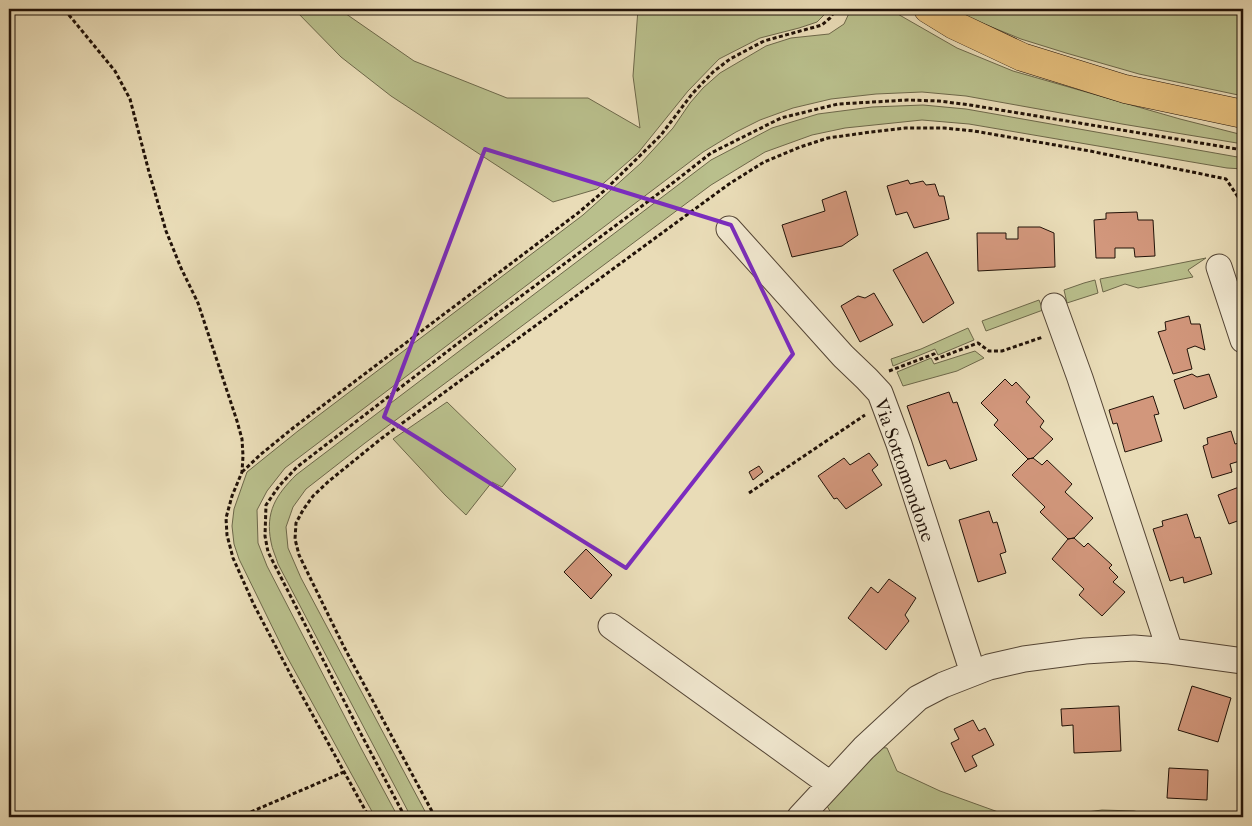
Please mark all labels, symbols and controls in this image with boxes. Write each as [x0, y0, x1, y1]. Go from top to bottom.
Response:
street label: Via Sottomondone [869, 395, 939, 545]

